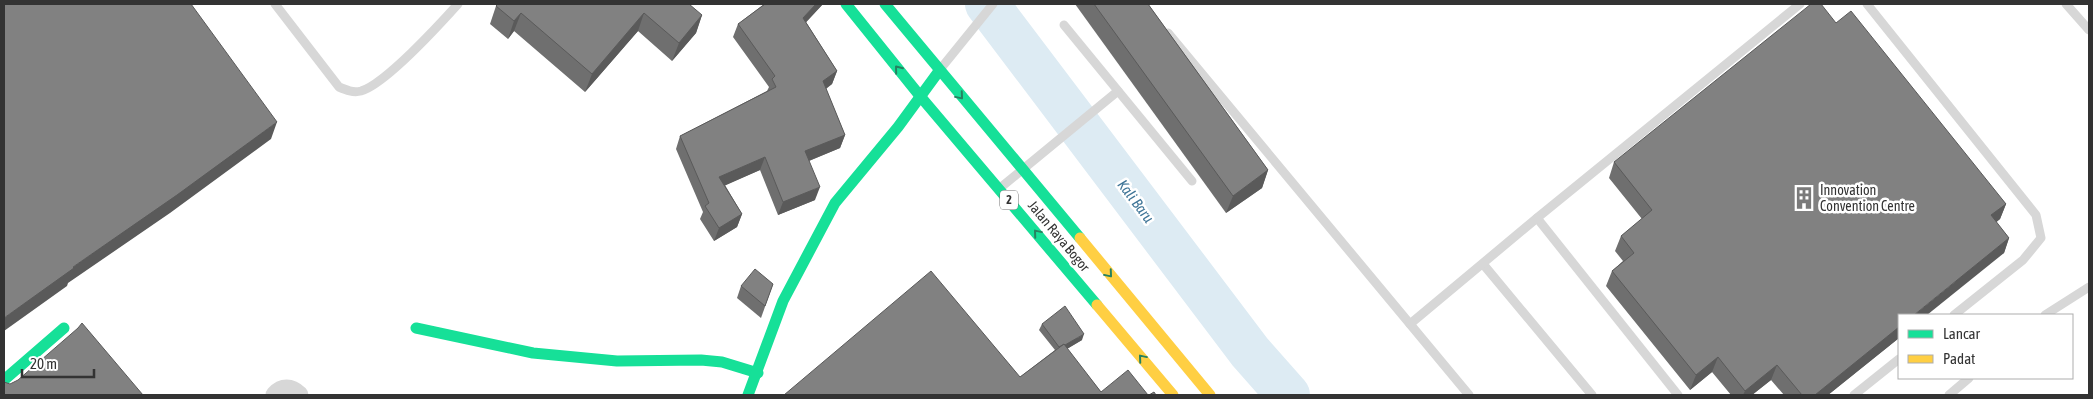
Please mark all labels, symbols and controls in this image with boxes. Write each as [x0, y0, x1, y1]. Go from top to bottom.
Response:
one-way arrow [896, 66, 904, 75]
one-way arrow [954, 90, 963, 99]
water label: Kali Baru [1114, 176, 1158, 226]
place label: Innovation Convention Centre [1820, 182, 1915, 214]
building icon: Innovation Convention Centre [1791, 185, 1817, 211]
road number: 2 [1000, 190, 1018, 210]
street label: Jalan Raya Bogor [1025, 197, 1094, 275]
one-way arrow [1035, 230, 1043, 239]
one-way arrow [1103, 268, 1111, 277]
legend [1898, 314, 2073, 379]
text: Lancar [1943, 325, 1981, 342]
scale bar [22, 346, 95, 378]
text: Padat [1943, 350, 1975, 367]
text: 20 m [30, 355, 57, 372]
one-way arrow [1139, 355, 1147, 364]

